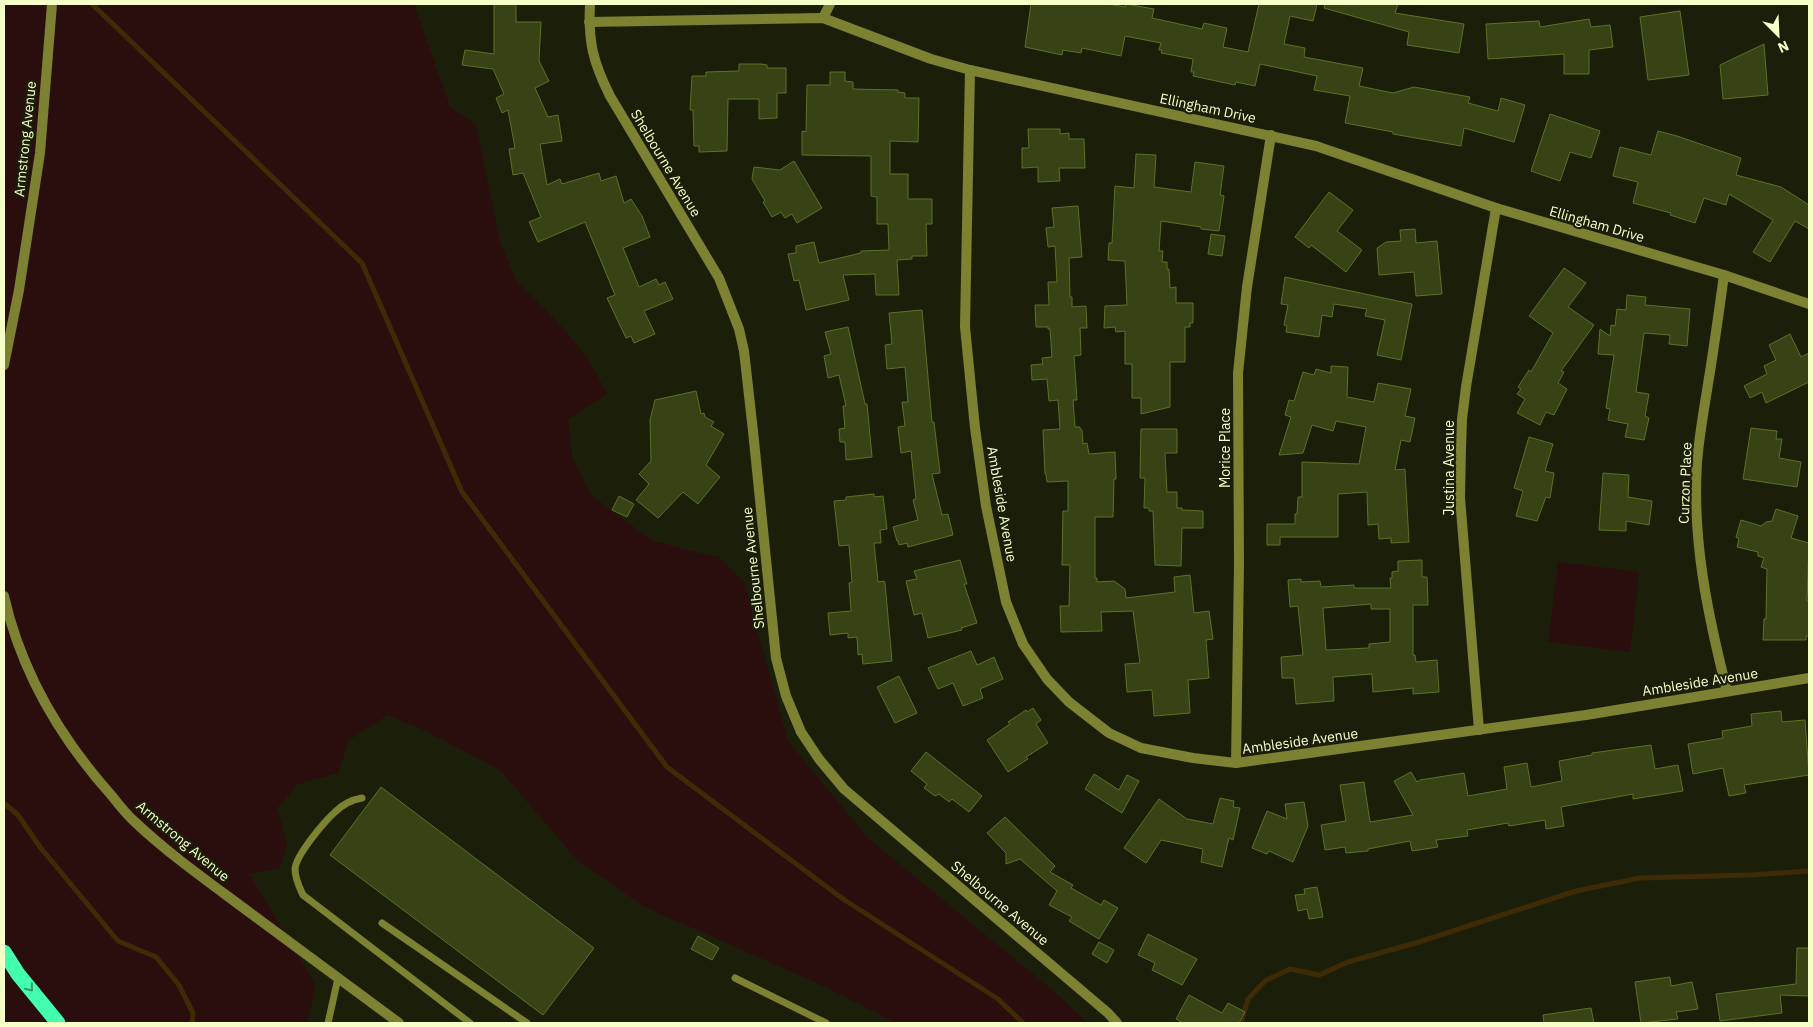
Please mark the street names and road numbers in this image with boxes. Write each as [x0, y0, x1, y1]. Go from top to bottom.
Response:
street label: Armstrong Avenue [10, 80, 40, 198]
street label: Ellingham Drive [1158, 89, 1258, 127]
street label: Shelbourne Avenue [627, 106, 705, 220]
street label: Ellingham Drive [1547, 202, 1647, 246]
street label: Morice Place [1216, 408, 1234, 488]
street label: Justina Avenue [1440, 420, 1458, 516]
street label: Curzon Place [1675, 442, 1695, 524]
street label: Ambleside Avenue [983, 445, 1021, 563]
street label: Shelbourne Avenue [738, 506, 768, 630]
street label: Ambleside Avenue [1641, 664, 1759, 700]
street label: Ambleside Avenue [1241, 724, 1359, 758]
street label: Armstrong Avenue [133, 797, 234, 885]
street label: Shelbourne Avenue [947, 857, 1053, 949]

